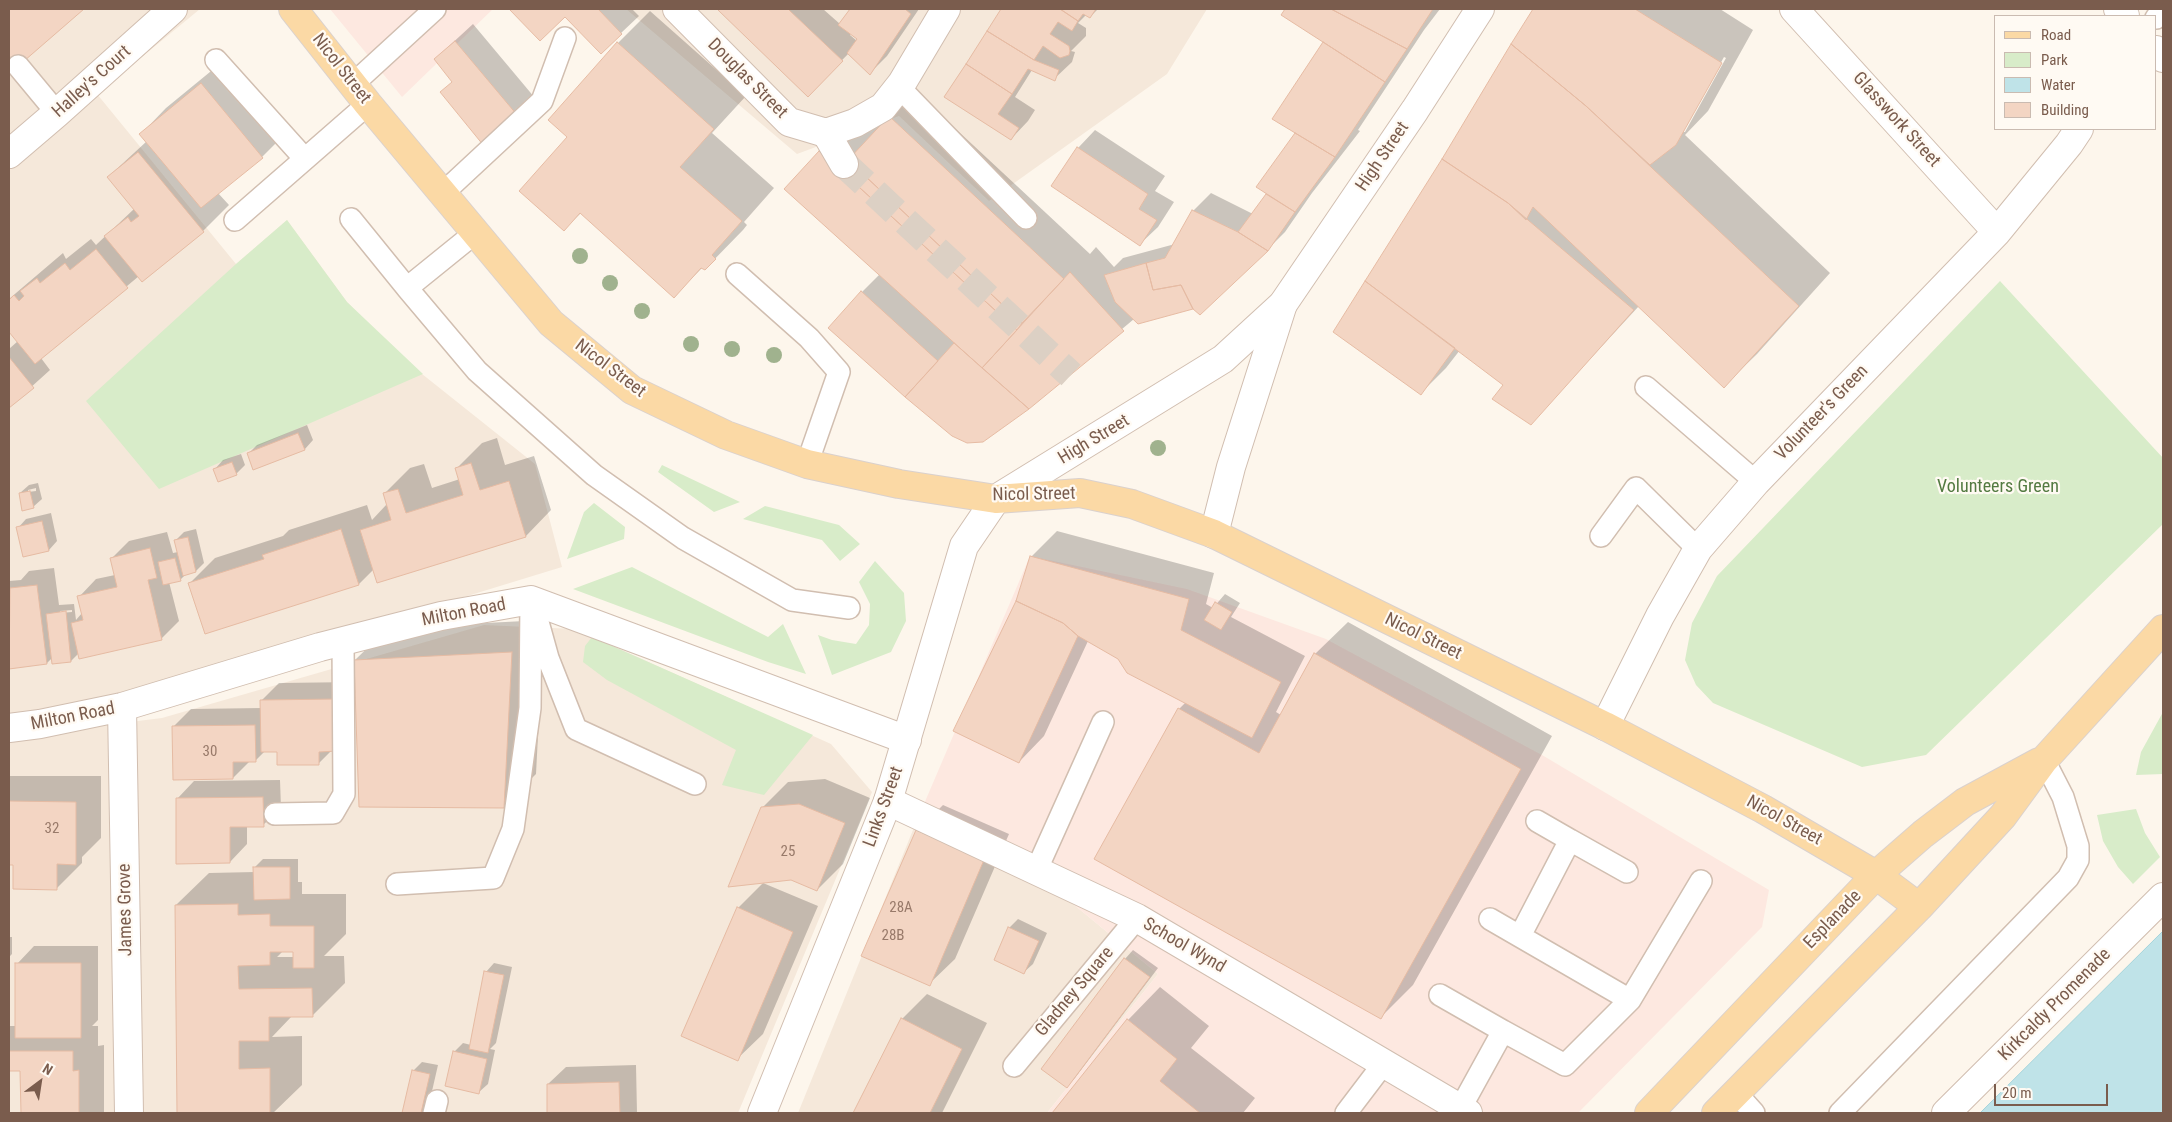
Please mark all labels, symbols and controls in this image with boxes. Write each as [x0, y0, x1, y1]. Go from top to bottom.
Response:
legend [1994, 15, 2157, 130]
text: Road [2041, 26, 2071, 44]
street label: Nicol Street [307, 30, 375, 108]
street label: Douglas Street [703, 35, 791, 123]
street label: Halley's Court [48, 41, 136, 123]
text: Park [2041, 51, 2068, 69]
street label: Glasswork Street [1848, 68, 1944, 172]
text: Water [2041, 76, 2075, 94]
text: Building [2041, 101, 2089, 119]
street label: High Street [1352, 118, 1414, 196]
street label: Nicol Street [570, 335, 650, 403]
street label: Volunteer's Green [1771, 361, 1873, 465]
street label: High Street [1055, 410, 1133, 470]
park label: Volunteers Green [1937, 476, 2059, 498]
street label: Nicol Street [992, 483, 1076, 507]
street label: Milton Road [420, 594, 508, 632]
street label: Nicol Street [1381, 609, 1465, 665]
street label: Milton Road [29, 698, 117, 736]
house number: 30 [203, 743, 217, 761]
street label: Links Street [859, 764, 909, 850]
street label: Nicol Street [1742, 791, 1826, 851]
house number: 32 [45, 820, 59, 838]
house number: 25 [781, 843, 795, 861]
street label: James Grove [114, 864, 138, 956]
street label: Esplanade [1800, 886, 1866, 954]
house number: 28A [889, 899, 913, 917]
street label: School Wynd [1139, 914, 1229, 978]
house number: 28B [882, 927, 904, 945]
street label: Gladney Square [1031, 943, 1119, 1041]
street label: Kirkcaldy Promenade [1994, 944, 2116, 1066]
north arrow [15, 1057, 65, 1107]
text: N [40, 1060, 56, 1078]
scale bar [1997, 1074, 2111, 1106]
text: 20 m [2002, 1084, 2032, 1102]

